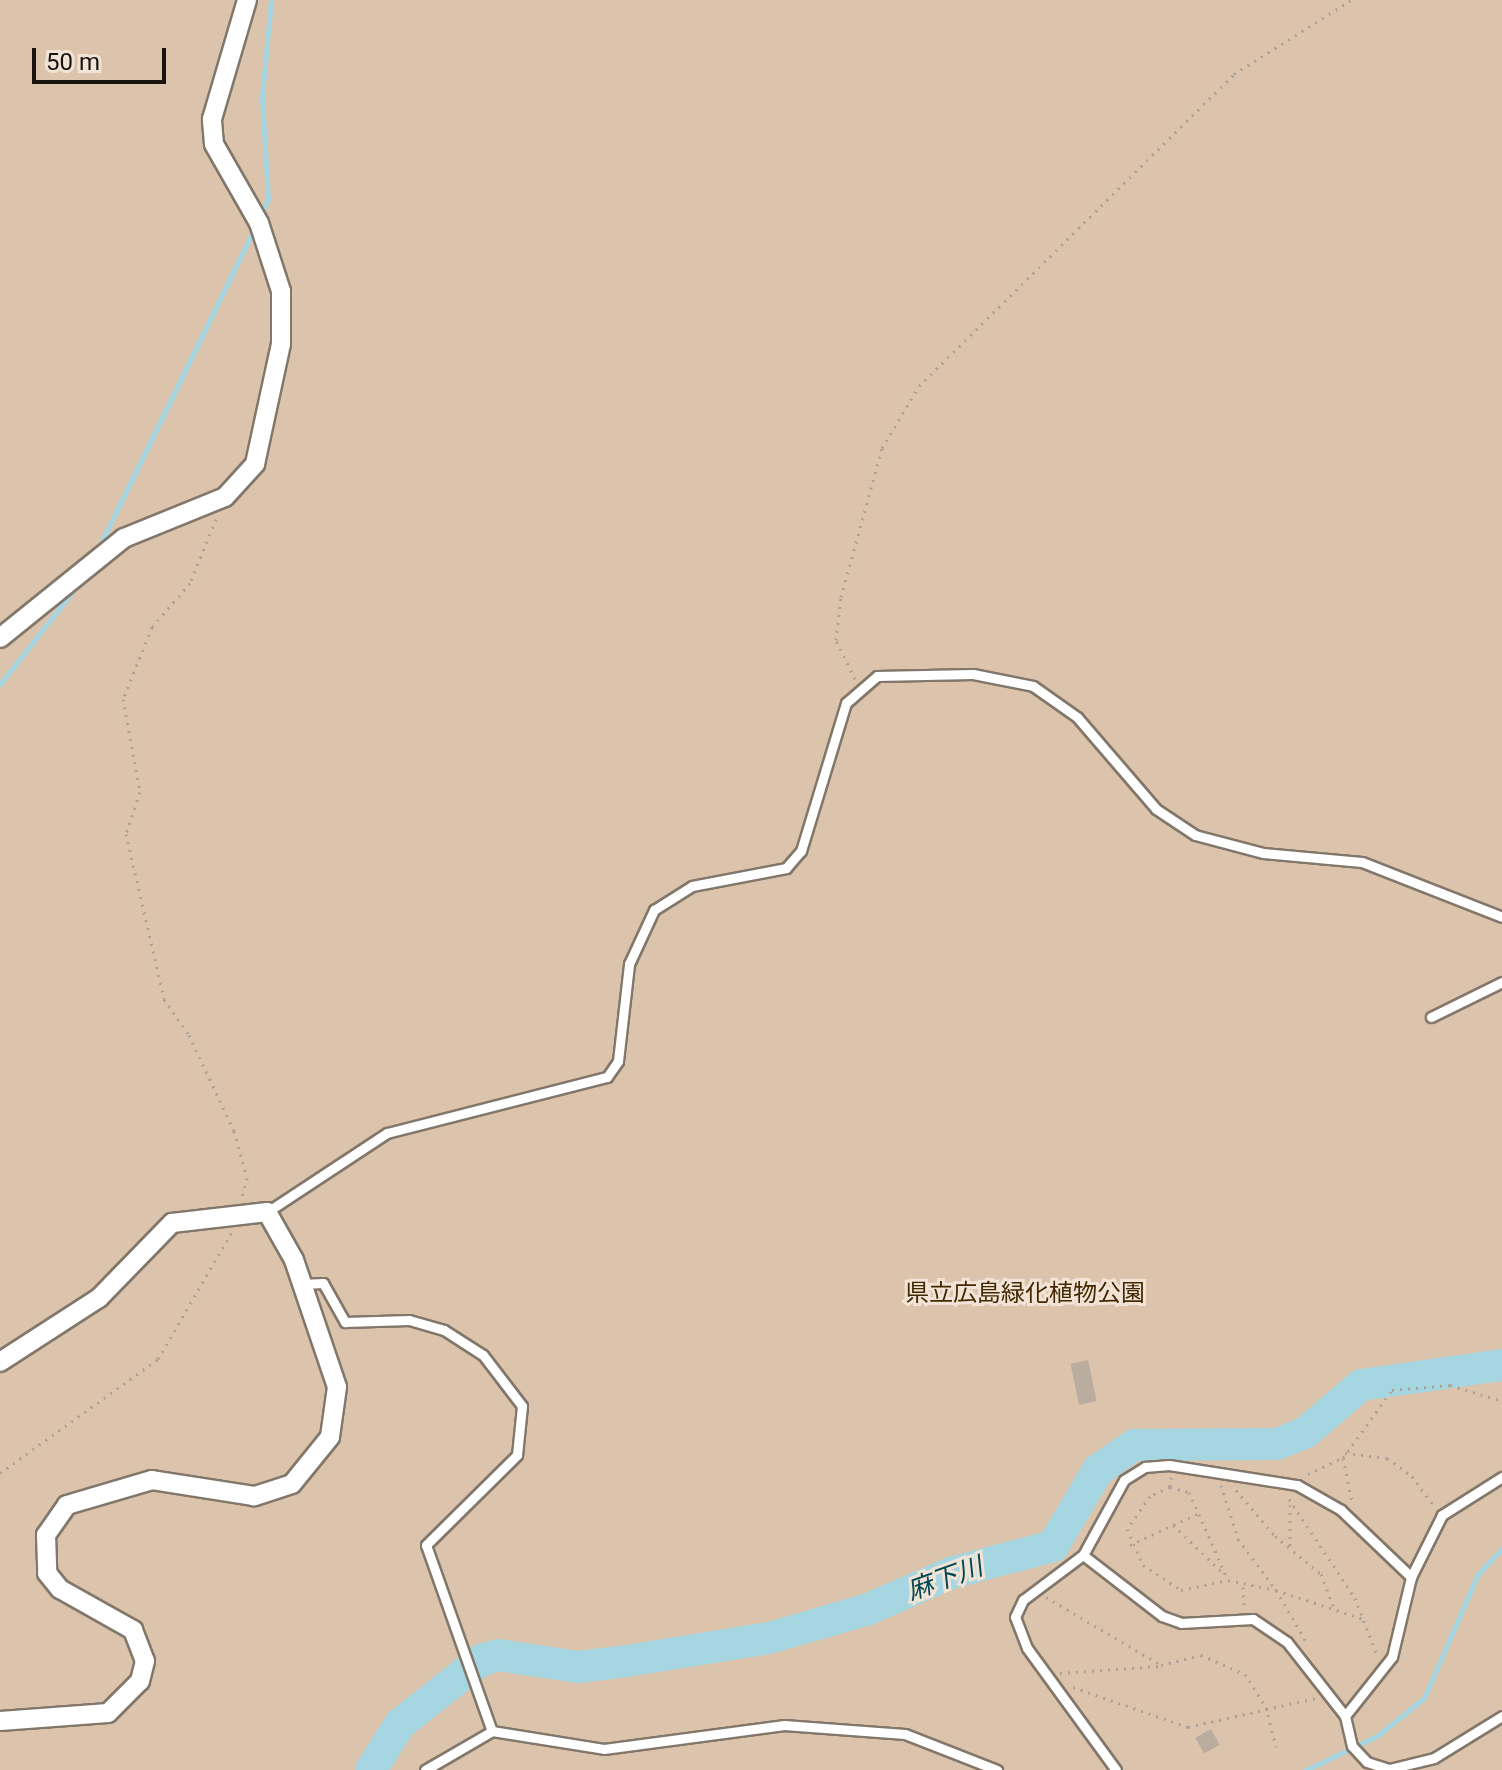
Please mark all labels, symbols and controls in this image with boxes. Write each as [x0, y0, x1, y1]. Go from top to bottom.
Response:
scale bar [36, 32, 170, 82]
text: 50 m [46, 48, 100, 76]
park label: 県立広島緑化植物公園 [905, 1280, 1145, 1308]
water label: 麻下川 [903, 1551, 987, 1607]

